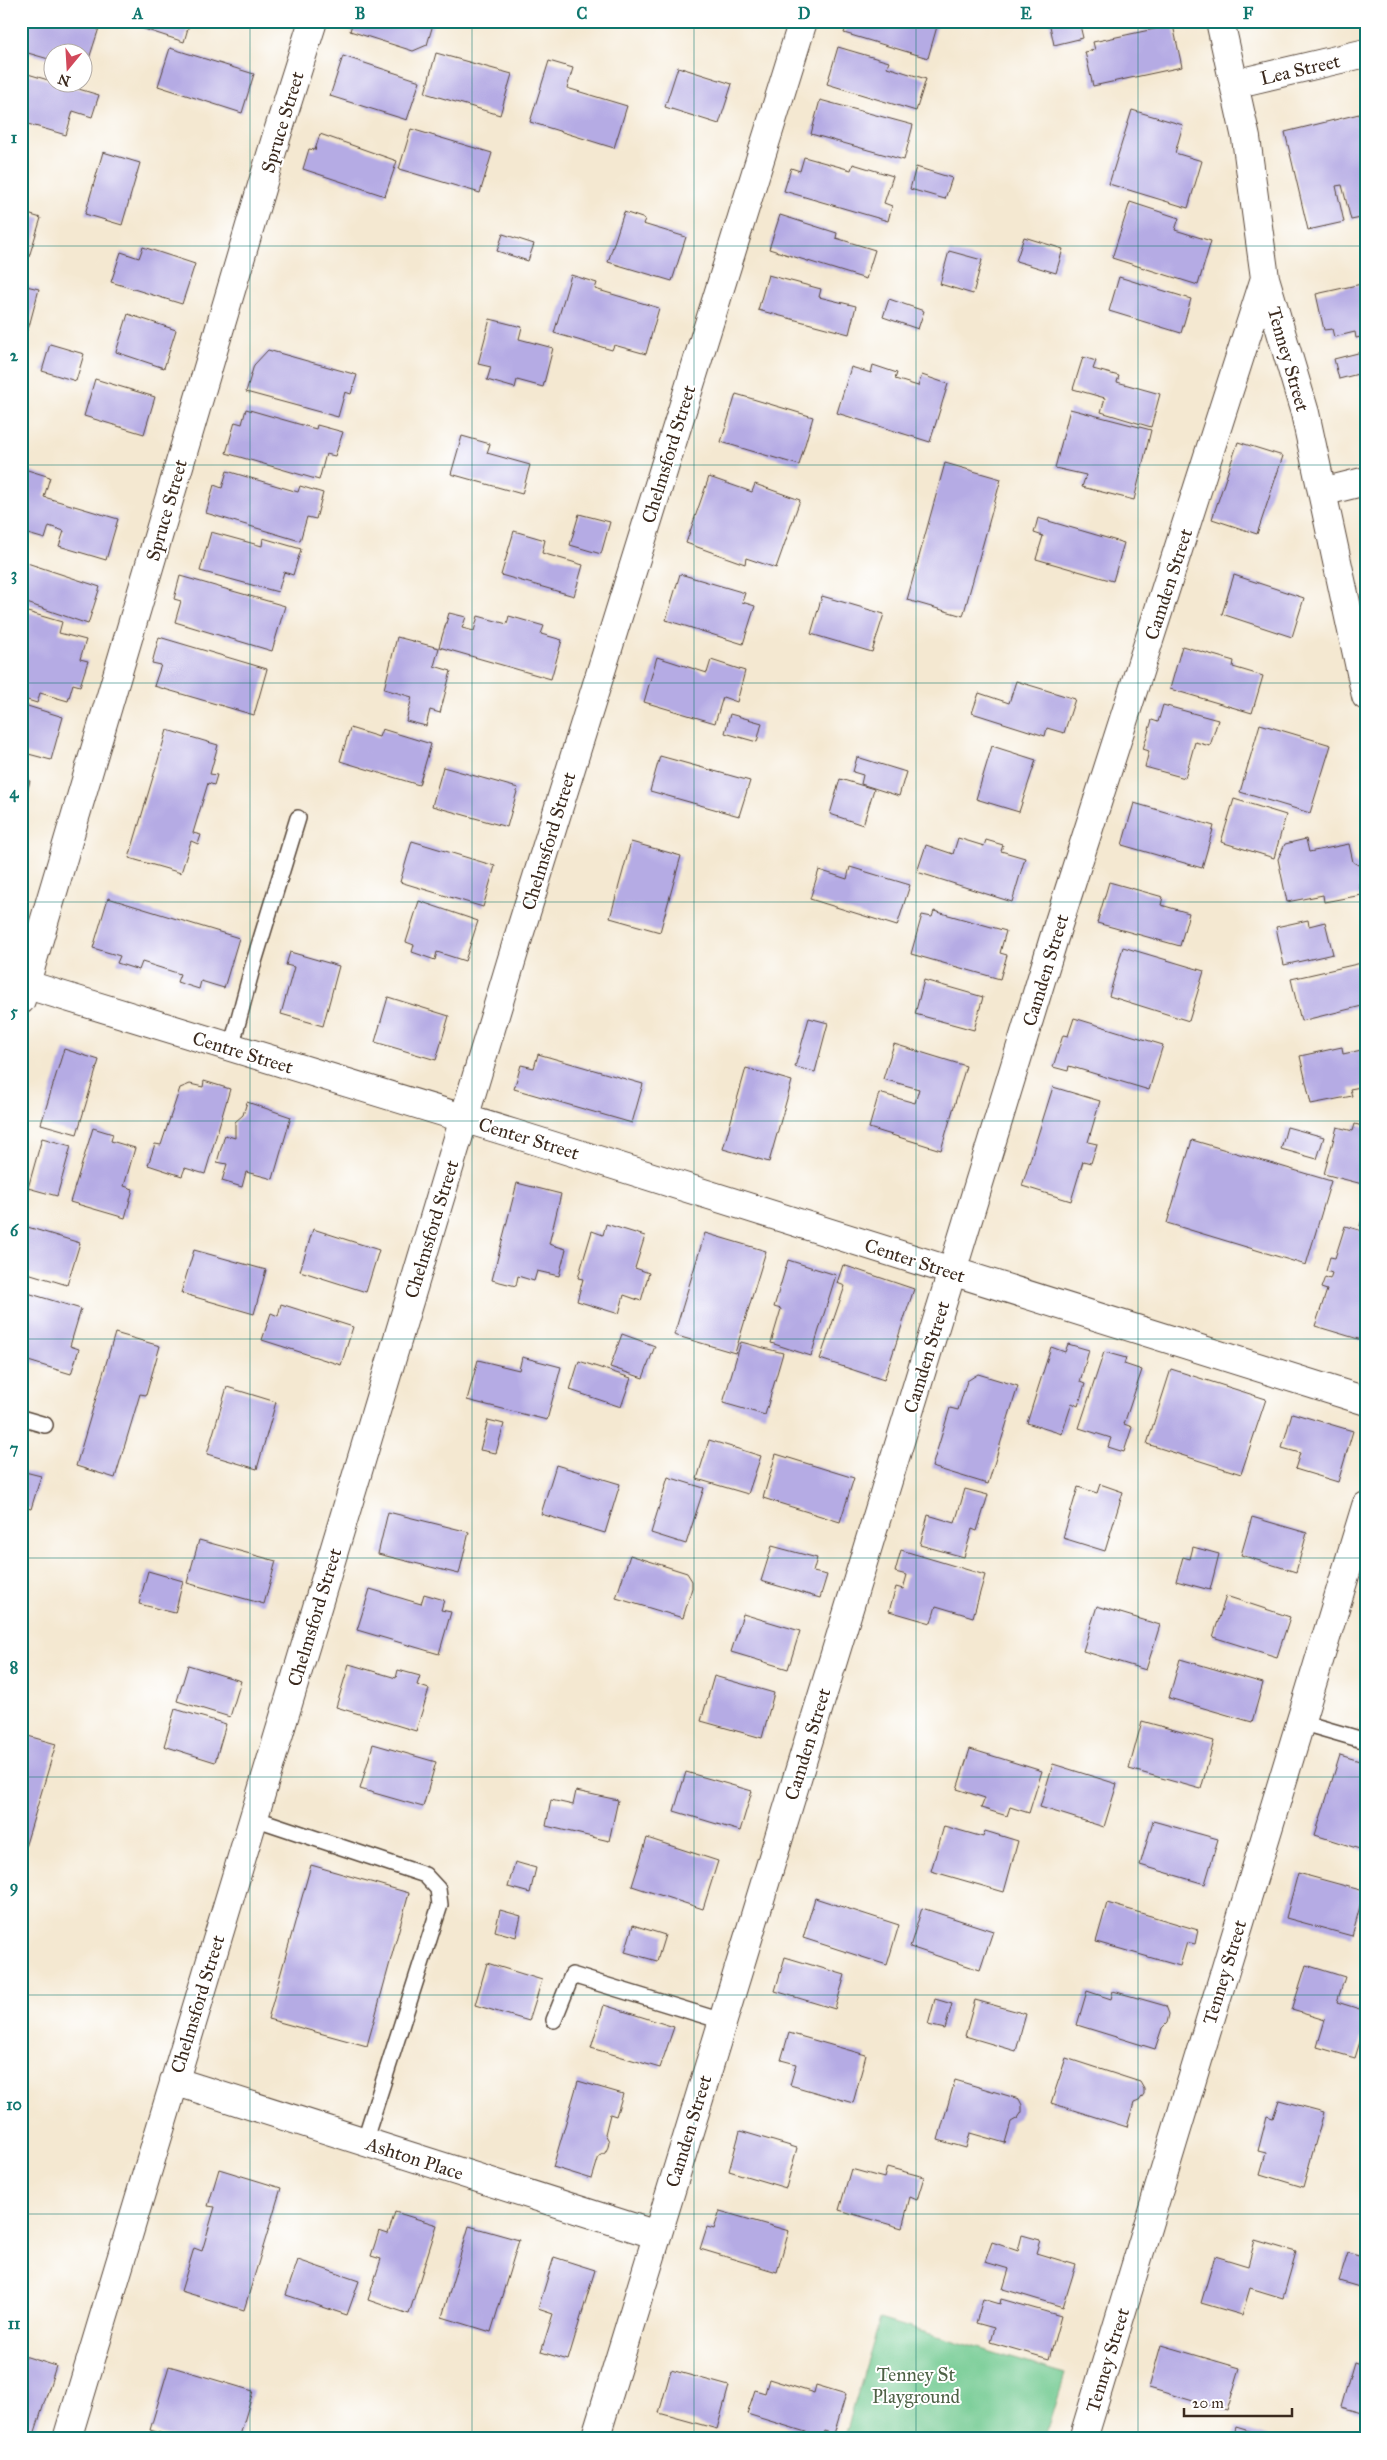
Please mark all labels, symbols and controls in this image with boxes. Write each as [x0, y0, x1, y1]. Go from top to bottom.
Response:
text: A [132, 4, 144, 23]
text: B [355, 4, 365, 23]
text: C [577, 4, 588, 23]
text: D [798, 4, 811, 23]
text: E [1020, 4, 1032, 23]
text: F [1243, 4, 1254, 23]
north arrow [42, 42, 92, 92]
street label: Lea Street [1258, 49, 1343, 90]
street label: Spruce Street [256, 68, 309, 176]
text: N [56, 70, 72, 90]
text: 1 [11, 128, 18, 147]
street label: Tenney Street [1263, 304, 1315, 414]
text: 2 [10, 346, 19, 365]
street label: Chelmsford Street [637, 382, 700, 526]
street label: Spruce Street [141, 456, 192, 564]
street label: Camden Street [1140, 525, 1197, 643]
text: 3 [11, 565, 17, 585]
street label: Chelmsford Street [517, 769, 580, 913]
text: 4 [10, 783, 20, 803]
street label: Camden Street [1018, 911, 1073, 1029]
text: 5 [10, 1002, 18, 1021]
street label: Centre Street [190, 1026, 296, 1079]
street label: Center Street [476, 1112, 582, 1165]
street label: Chelmsford Street [400, 1157, 463, 1301]
text: 6 [10, 1221, 19, 1240]
street label: Center Street [862, 1233, 968, 1288]
street label: Camden Street [899, 1298, 954, 1416]
text: 7 [10, 1439, 19, 1458]
street label: Chelmsford Street [283, 1545, 346, 1689]
text: 8 [10, 1658, 18, 1677]
street label: Camden Street [780, 1685, 835, 1803]
text: 9 [10, 1877, 18, 1897]
street label: Tenney Street [1198, 1917, 1251, 2027]
street label: Chelmsford Street [166, 1932, 229, 2076]
street label: Camden Street [661, 2072, 716, 2190]
text: 10 [6, 2095, 22, 2114]
street label: Ashton Place [362, 2132, 466, 2185]
street label: Tenney Street [1081, 2305, 1134, 2415]
text: 11 [8, 2314, 21, 2333]
park label: Tenney St Playground [872, 2363, 961, 2409]
scale bar [1184, 2385, 1292, 2417]
text: 20 m [1192, 2394, 1224, 2412]

